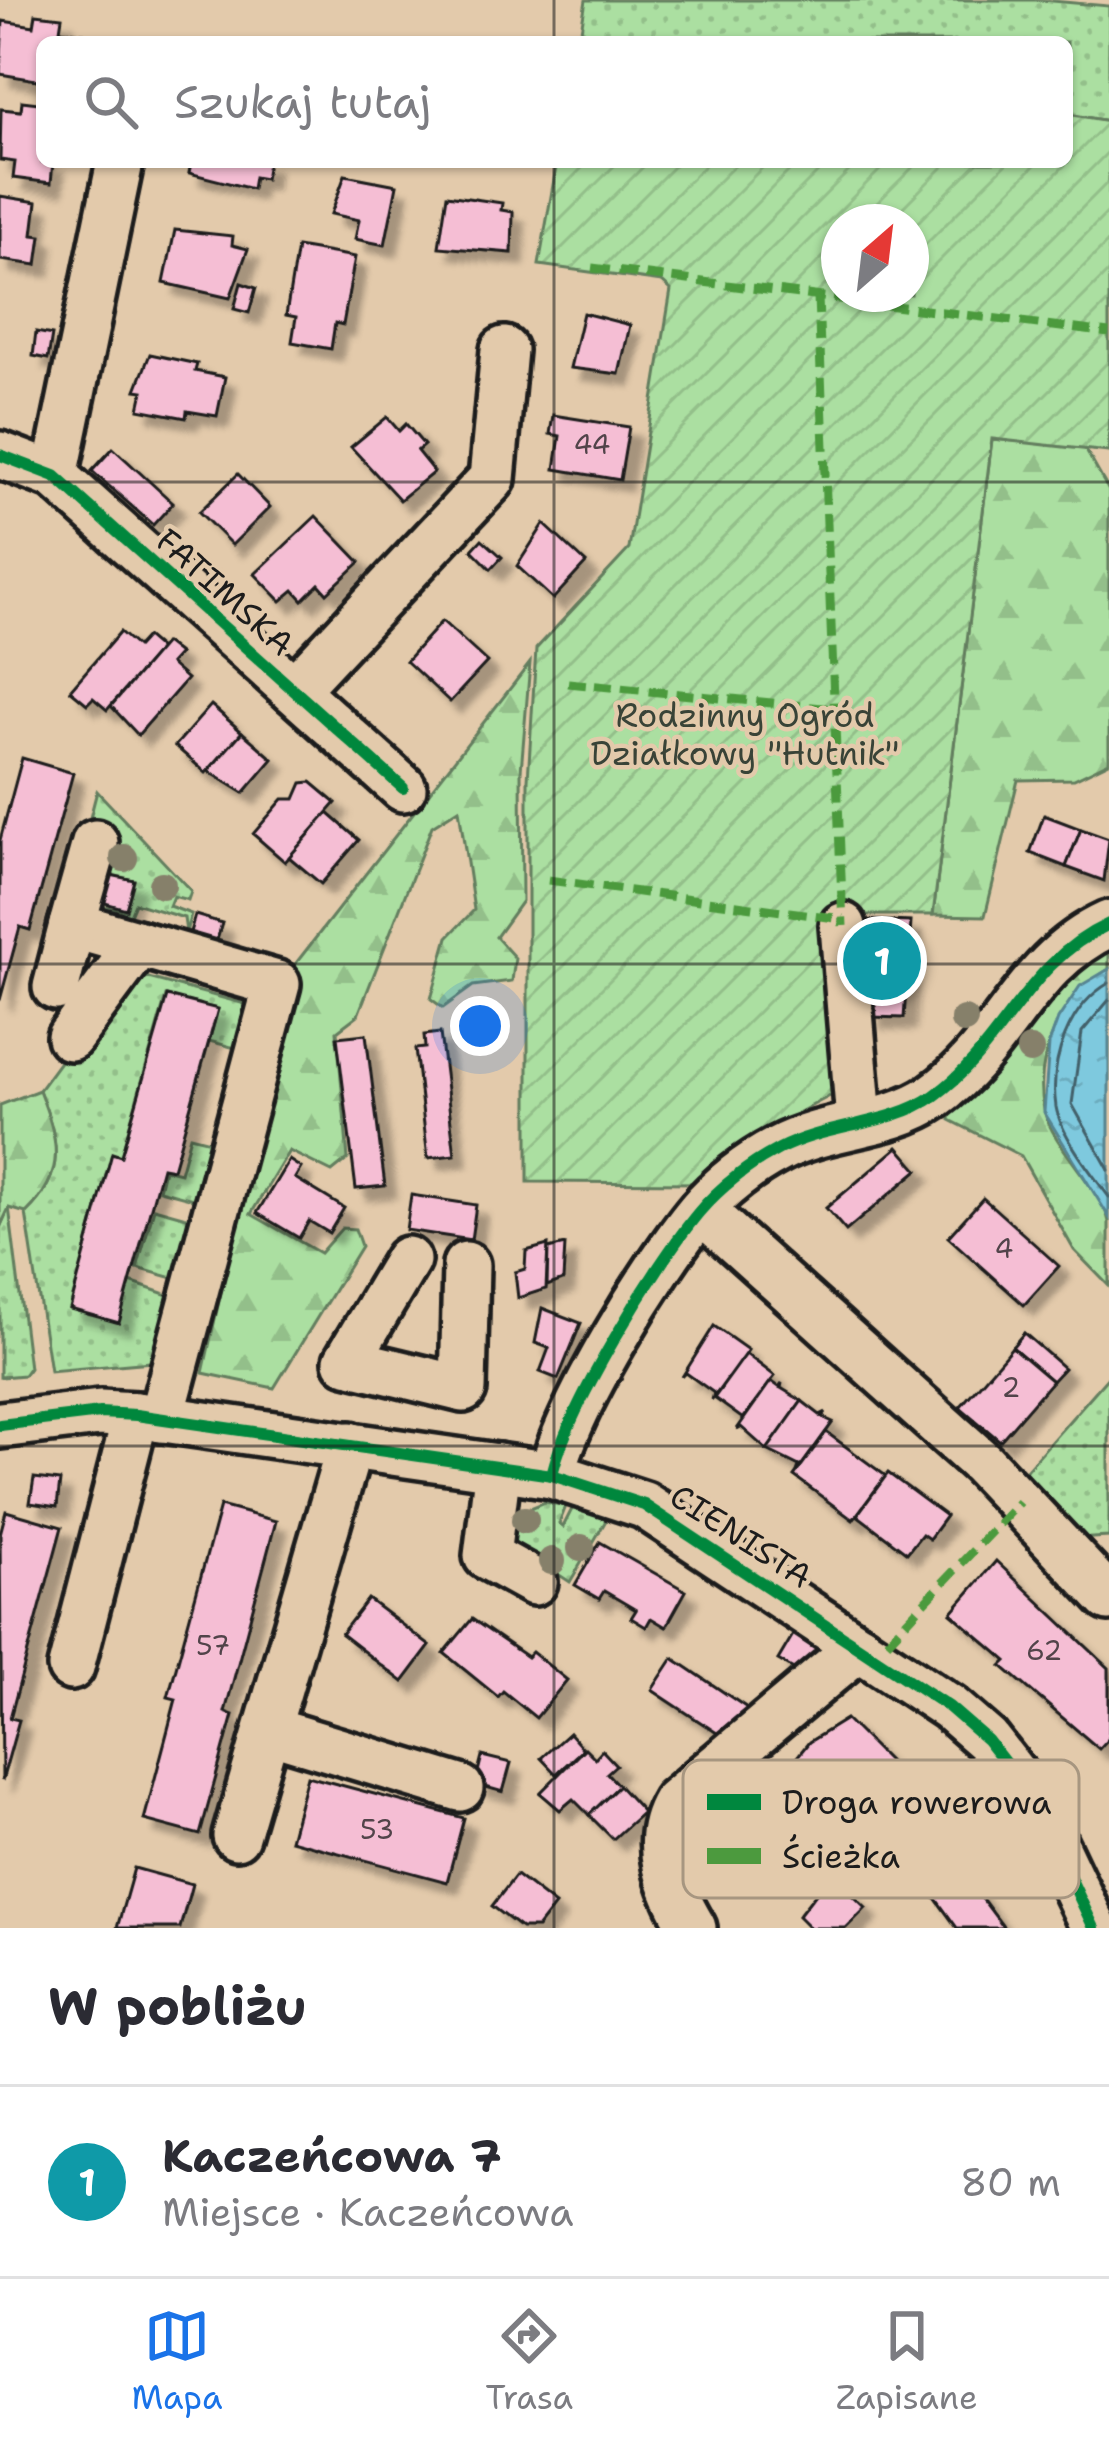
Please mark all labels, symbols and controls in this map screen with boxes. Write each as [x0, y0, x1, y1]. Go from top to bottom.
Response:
search box [36, 36, 1073, 168]
icon: search [78, 69, 144, 135]
text: Szukaj tutaj [174, 72, 431, 132]
north arrow [821, 204, 929, 312]
house number: 44 [573, 426, 611, 463]
street label: FATIMSKA [147, 518, 303, 666]
park label: Rodzinny Ogród Działkowy "Hutnik" [590, 693, 900, 776]
pin: 1 [843, 916, 921, 1006]
your location [450, 996, 510, 1056]
house number: 4 [995, 1230, 1013, 1267]
house number: 2 [1002, 1369, 1020, 1406]
street label: CIENISTA [661, 1473, 821, 1599]
house number: 57 [196, 1627, 230, 1664]
house number: 62 [1026, 1632, 1062, 1669]
legend [683, 1760, 1079, 1898]
text: Droga rowerowa [782, 1780, 1052, 1825]
house number: 53 [360, 1811, 394, 1848]
text: Ścieżka [782, 1834, 900, 1879]
text: W pobliżu [48, 1972, 307, 2040]
text: Kaczeńcowa 7 [162, 2126, 502, 2186]
text: 1 [78, 2156, 96, 2208]
text: 80 m [960, 2156, 1061, 2208]
text: Miejsce · Kaczeńcowa [162, 2186, 573, 2238]
tab: Mapa [131, 2303, 223, 2420]
tab: Trasa [485, 2303, 573, 2420]
tab: Zapisane [836, 2303, 978, 2420]

